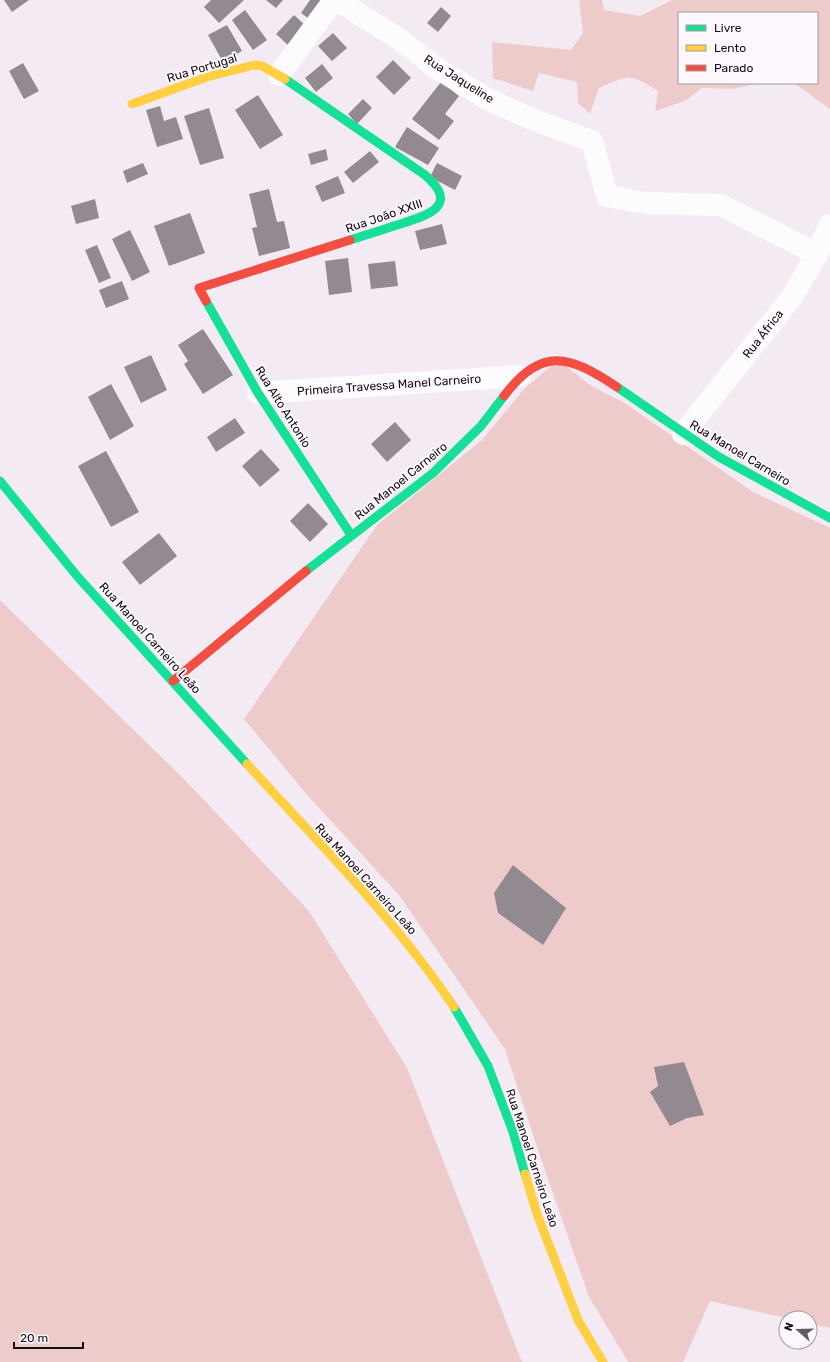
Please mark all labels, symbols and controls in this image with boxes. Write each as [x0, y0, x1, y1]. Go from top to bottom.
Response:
legend [678, 12, 818, 84]
text: Livre [714, 21, 742, 35]
text: Lento [714, 41, 746, 55]
street label: Rua Portugal [165, 51, 239, 85]
street label: Rua Jaqueline [421, 52, 497, 106]
text: Parado [714, 61, 753, 75]
street label: Rua João XXIII [344, 196, 424, 236]
street label: Rua África [740, 307, 786, 361]
street label: Rua Alto Antonio [252, 364, 314, 450]
street label: Primeira Travessa Manel Carneiro [296, 372, 482, 398]
street label: Rua Manoel Carneiro [687, 417, 793, 489]
street label: Rua Manoel Carneiro [352, 439, 450, 523]
street label: Rua Manoel Carneiro Leão [96, 580, 204, 697]
street label: Rua Manoel Carneiro Leão [312, 821, 420, 938]
street label: Rua Manoel Carneiro Leão [503, 1087, 561, 1229]
north arrow [778, 1310, 818, 1350]
text: N [782, 1321, 797, 1333]
scale bar [14, 1324, 83, 1350]
text: 20 m [20, 1331, 48, 1345]

